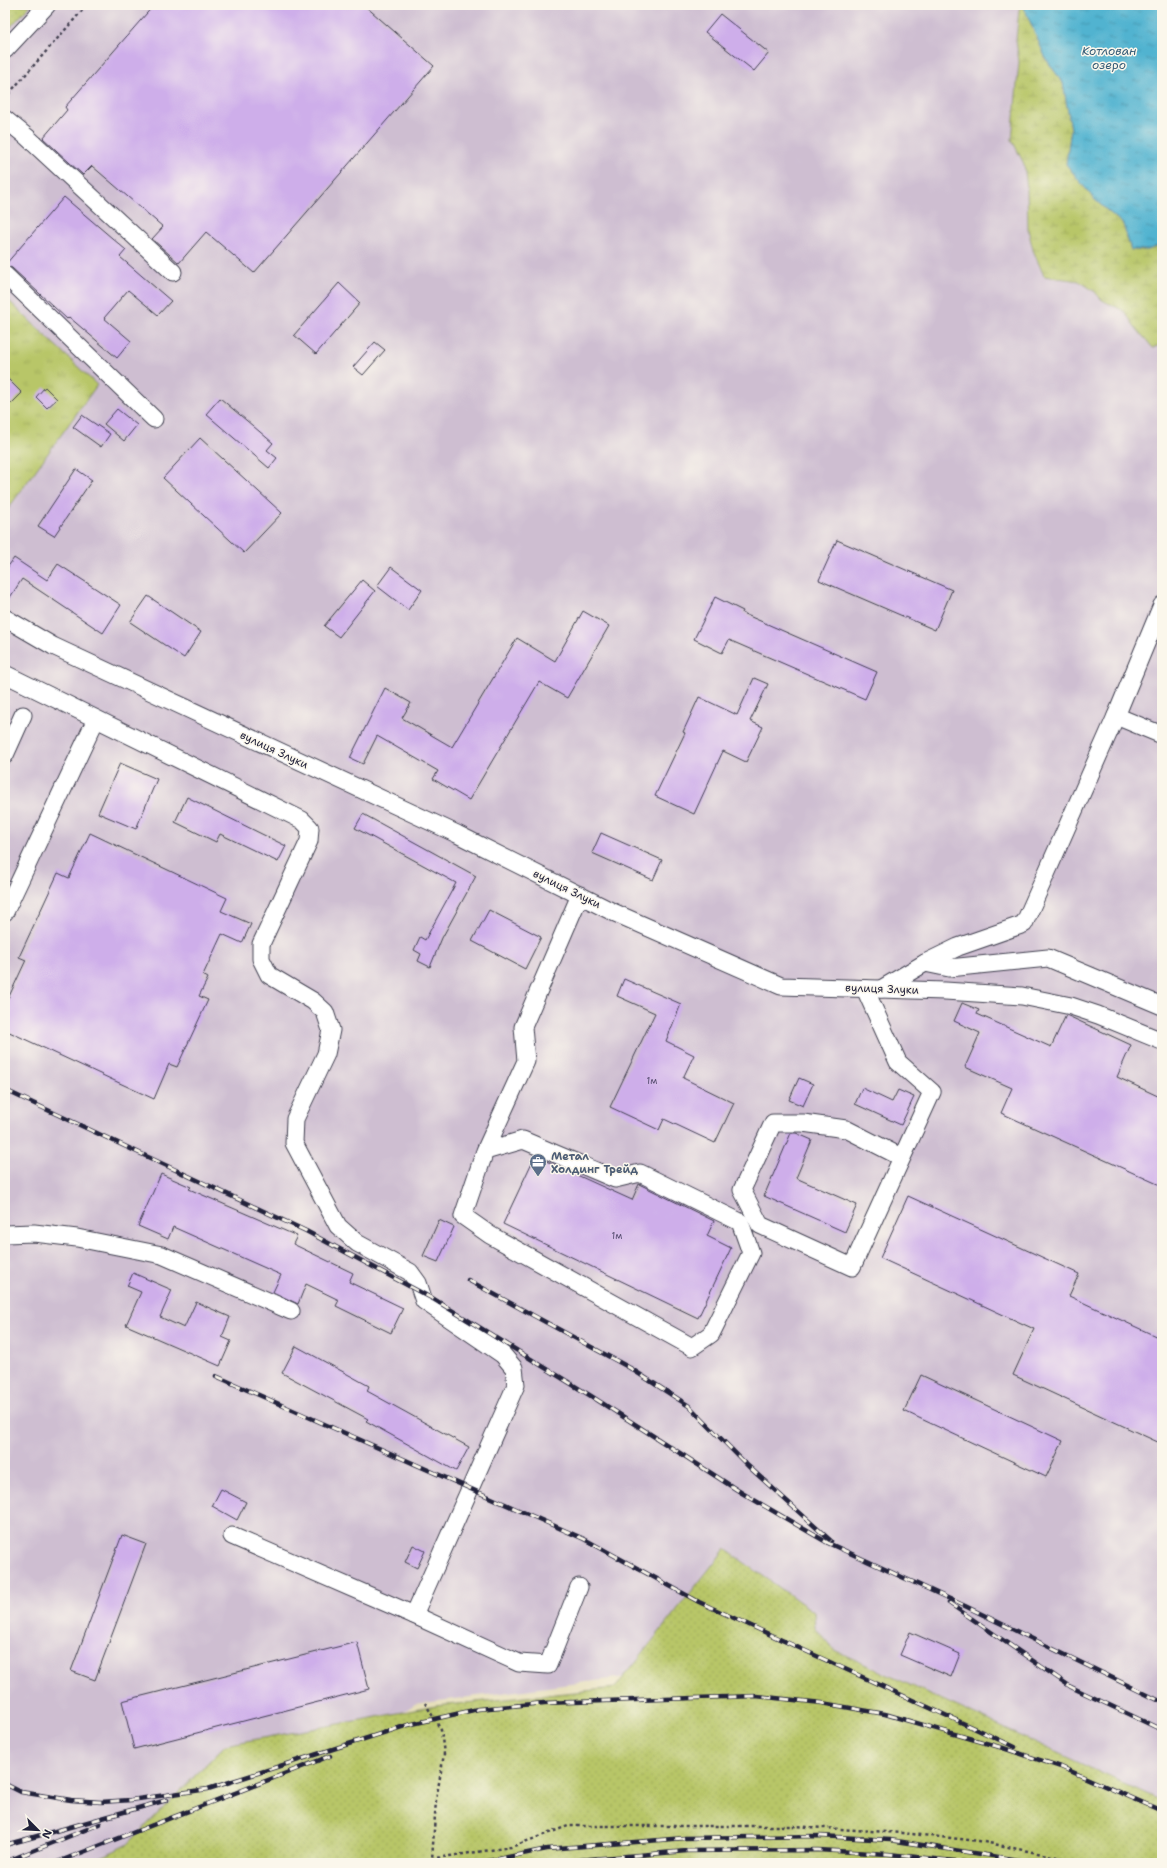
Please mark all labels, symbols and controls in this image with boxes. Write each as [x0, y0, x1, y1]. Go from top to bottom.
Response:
water label: Котлован озеро [1082, 43, 1136, 73]
street label: вулиця Злуки [237, 728, 311, 772]
street label: вулиця Злуки [531, 866, 603, 912]
street label: вулиця Злуки [845, 980, 919, 998]
house number: 1м [647, 1075, 657, 1087]
place label: Метал Холдинг Трейд [551, 1149, 638, 1177]
office icon: Метал Холдинг Трейд [528, 1152, 548, 1177]
house number: 1м [612, 1230, 622, 1242]
north arrow [18, 1810, 58, 1850]
text: N [38, 1827, 55, 1841]

